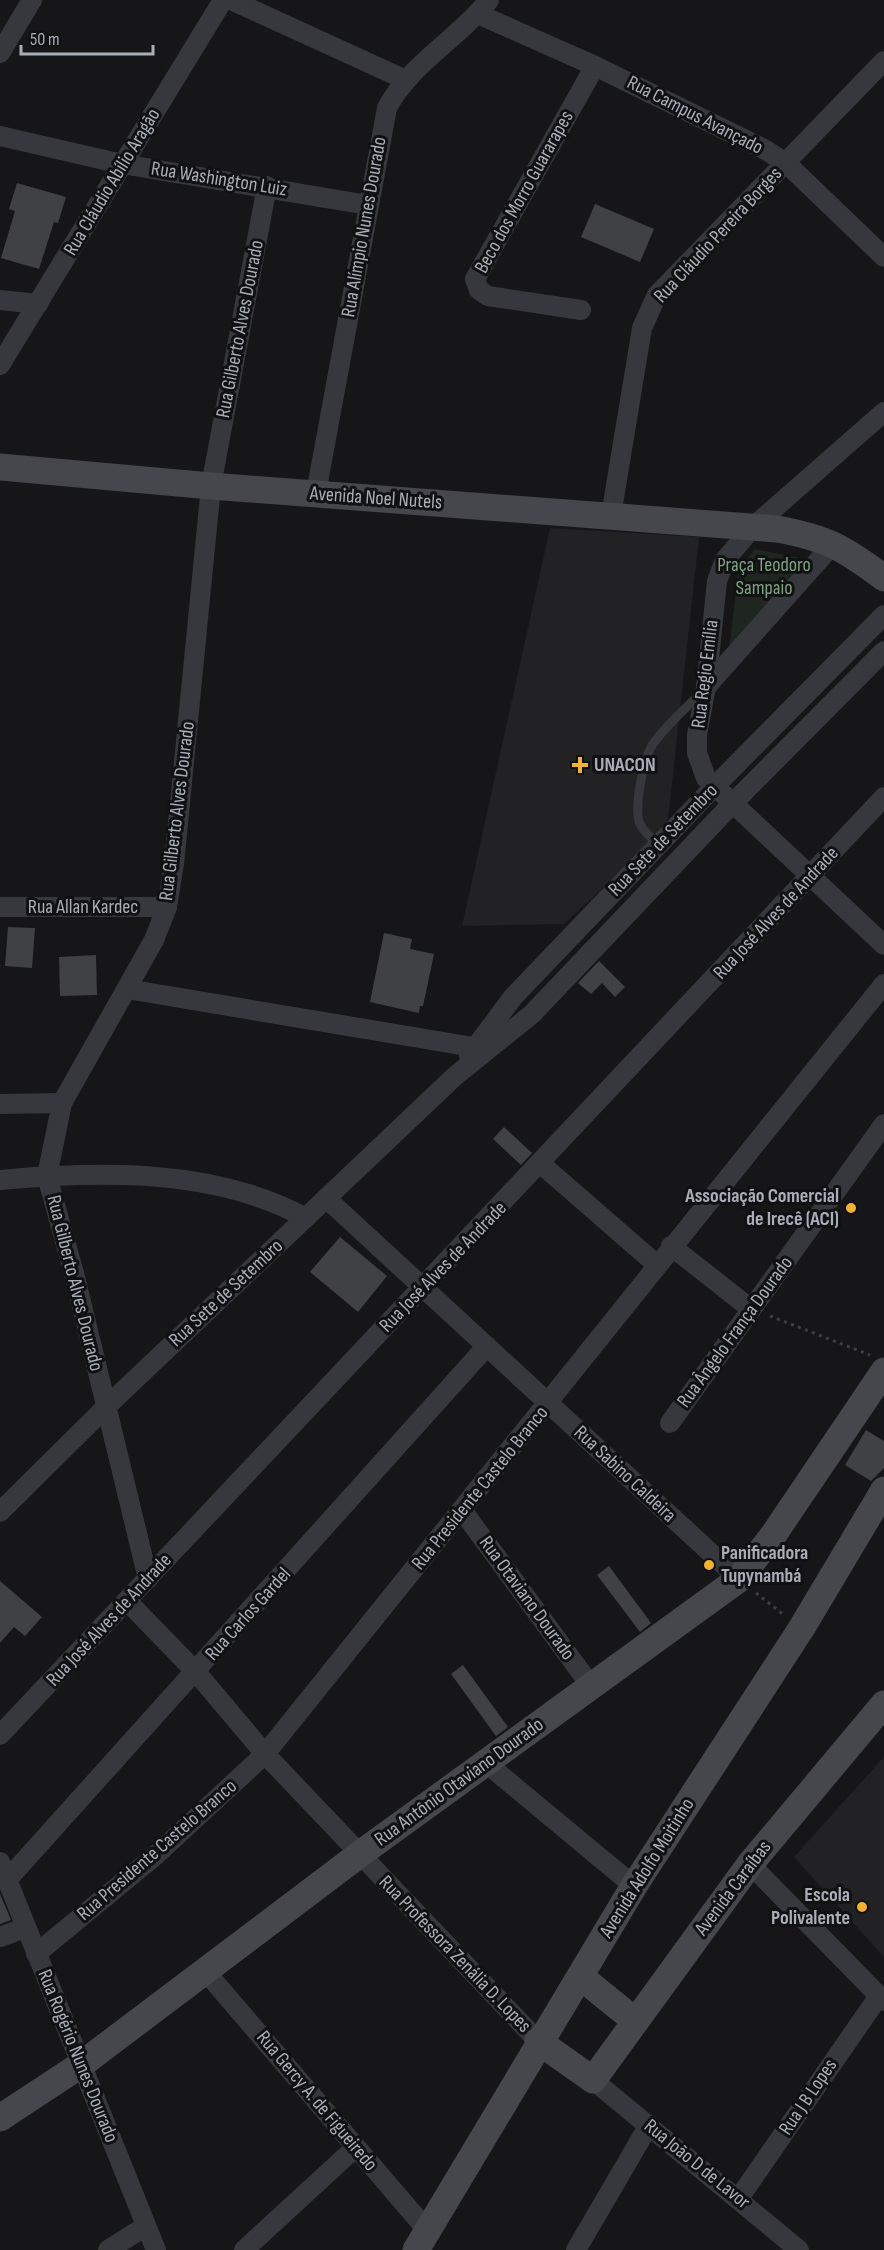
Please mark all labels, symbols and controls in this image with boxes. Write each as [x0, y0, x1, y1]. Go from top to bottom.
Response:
scale bar [21, 18, 153, 56]
text: 50 m [30, 29, 60, 50]
street label: Rua Campus Avançado [623, 70, 767, 160]
street label: Rua Cláudio Abílio Aragão [59, 104, 165, 260]
street label: Beco dos Morro Guararapes [469, 107, 579, 277]
street label: Rua Alímpio Nunes Dourado [336, 135, 392, 319]
street label: Rua Washington Luiz [149, 156, 289, 202]
street label: Rua Cláudio Pereira Borges [649, 162, 787, 308]
street label: Rua Gilberto Alves Dourado [211, 238, 269, 420]
street label: Avenida Noel Nutels [308, 481, 443, 515]
park label: Praça Teodoro Sampaio [717, 553, 811, 600]
street label: Rua Regio Emília [686, 618, 724, 730]
street label: Rua Gilberto Alves Dourado [154, 720, 200, 902]
place label: UNACON [594, 753, 656, 777]
marker: UNACON [571, 756, 589, 774]
street label: Rua Sete de Setembro [603, 779, 723, 901]
street label: Rua José Alves de Andrade [708, 842, 844, 984]
street label: Rua Allan Kardec [28, 895, 138, 919]
place label: Associação Comercial de Irecê (ACI) [684, 1184, 839, 1231]
street label: Rua Gilberto Alves Dourado [42, 1193, 108, 1373]
street label: Rua José Alves de Andrade [374, 1197, 512, 1337]
marker: Associação Comercial de Irecê (ACI) [844, 1201, 858, 1215]
street label: Rua Sete de Setembro [164, 1234, 288, 1352]
street label: Rua Ângelo França Dourado [672, 1252, 798, 1412]
street label: Rua Presidente Castelo Branco [407, 1401, 553, 1575]
street label: Rua Sabino Caldeira [569, 1421, 681, 1527]
street label: Rua Otaviano Dourado [474, 1531, 580, 1665]
place label: Panificadora Tupynambá [721, 1541, 808, 1588]
street label: Rua José Alves de Andrade [41, 1549, 177, 1691]
marker: Panificadora Tupynambá [702, 1558, 716, 1572]
street label: Rua Carlos Gardel [200, 1563, 296, 1665]
street label: Rua Antônio Otaviano Dourado [370, 1713, 548, 1851]
street label: Rua Presidente Castelo Branco [72, 1774, 242, 1926]
street label: Avenida Adolfo Moitinho [594, 1794, 700, 1943]
street label: Avenida Caraíbas [689, 1836, 776, 1941]
street label: Rua Professora Zenália D. Lopes [374, 1871, 536, 2037]
place label: Escola Polivalente [771, 1883, 850, 1930]
marker: Escola Polivalente [855, 1900, 869, 1914]
street label: Rua Rogério Nunes Dourado [32, 1966, 124, 2146]
street label: Rua Gercy A. de Figueiredo [251, 2026, 383, 2176]
street label: Rua J B Lopes [774, 2054, 842, 2140]
street label: Rua João D de Lavor [639, 2114, 755, 2214]

